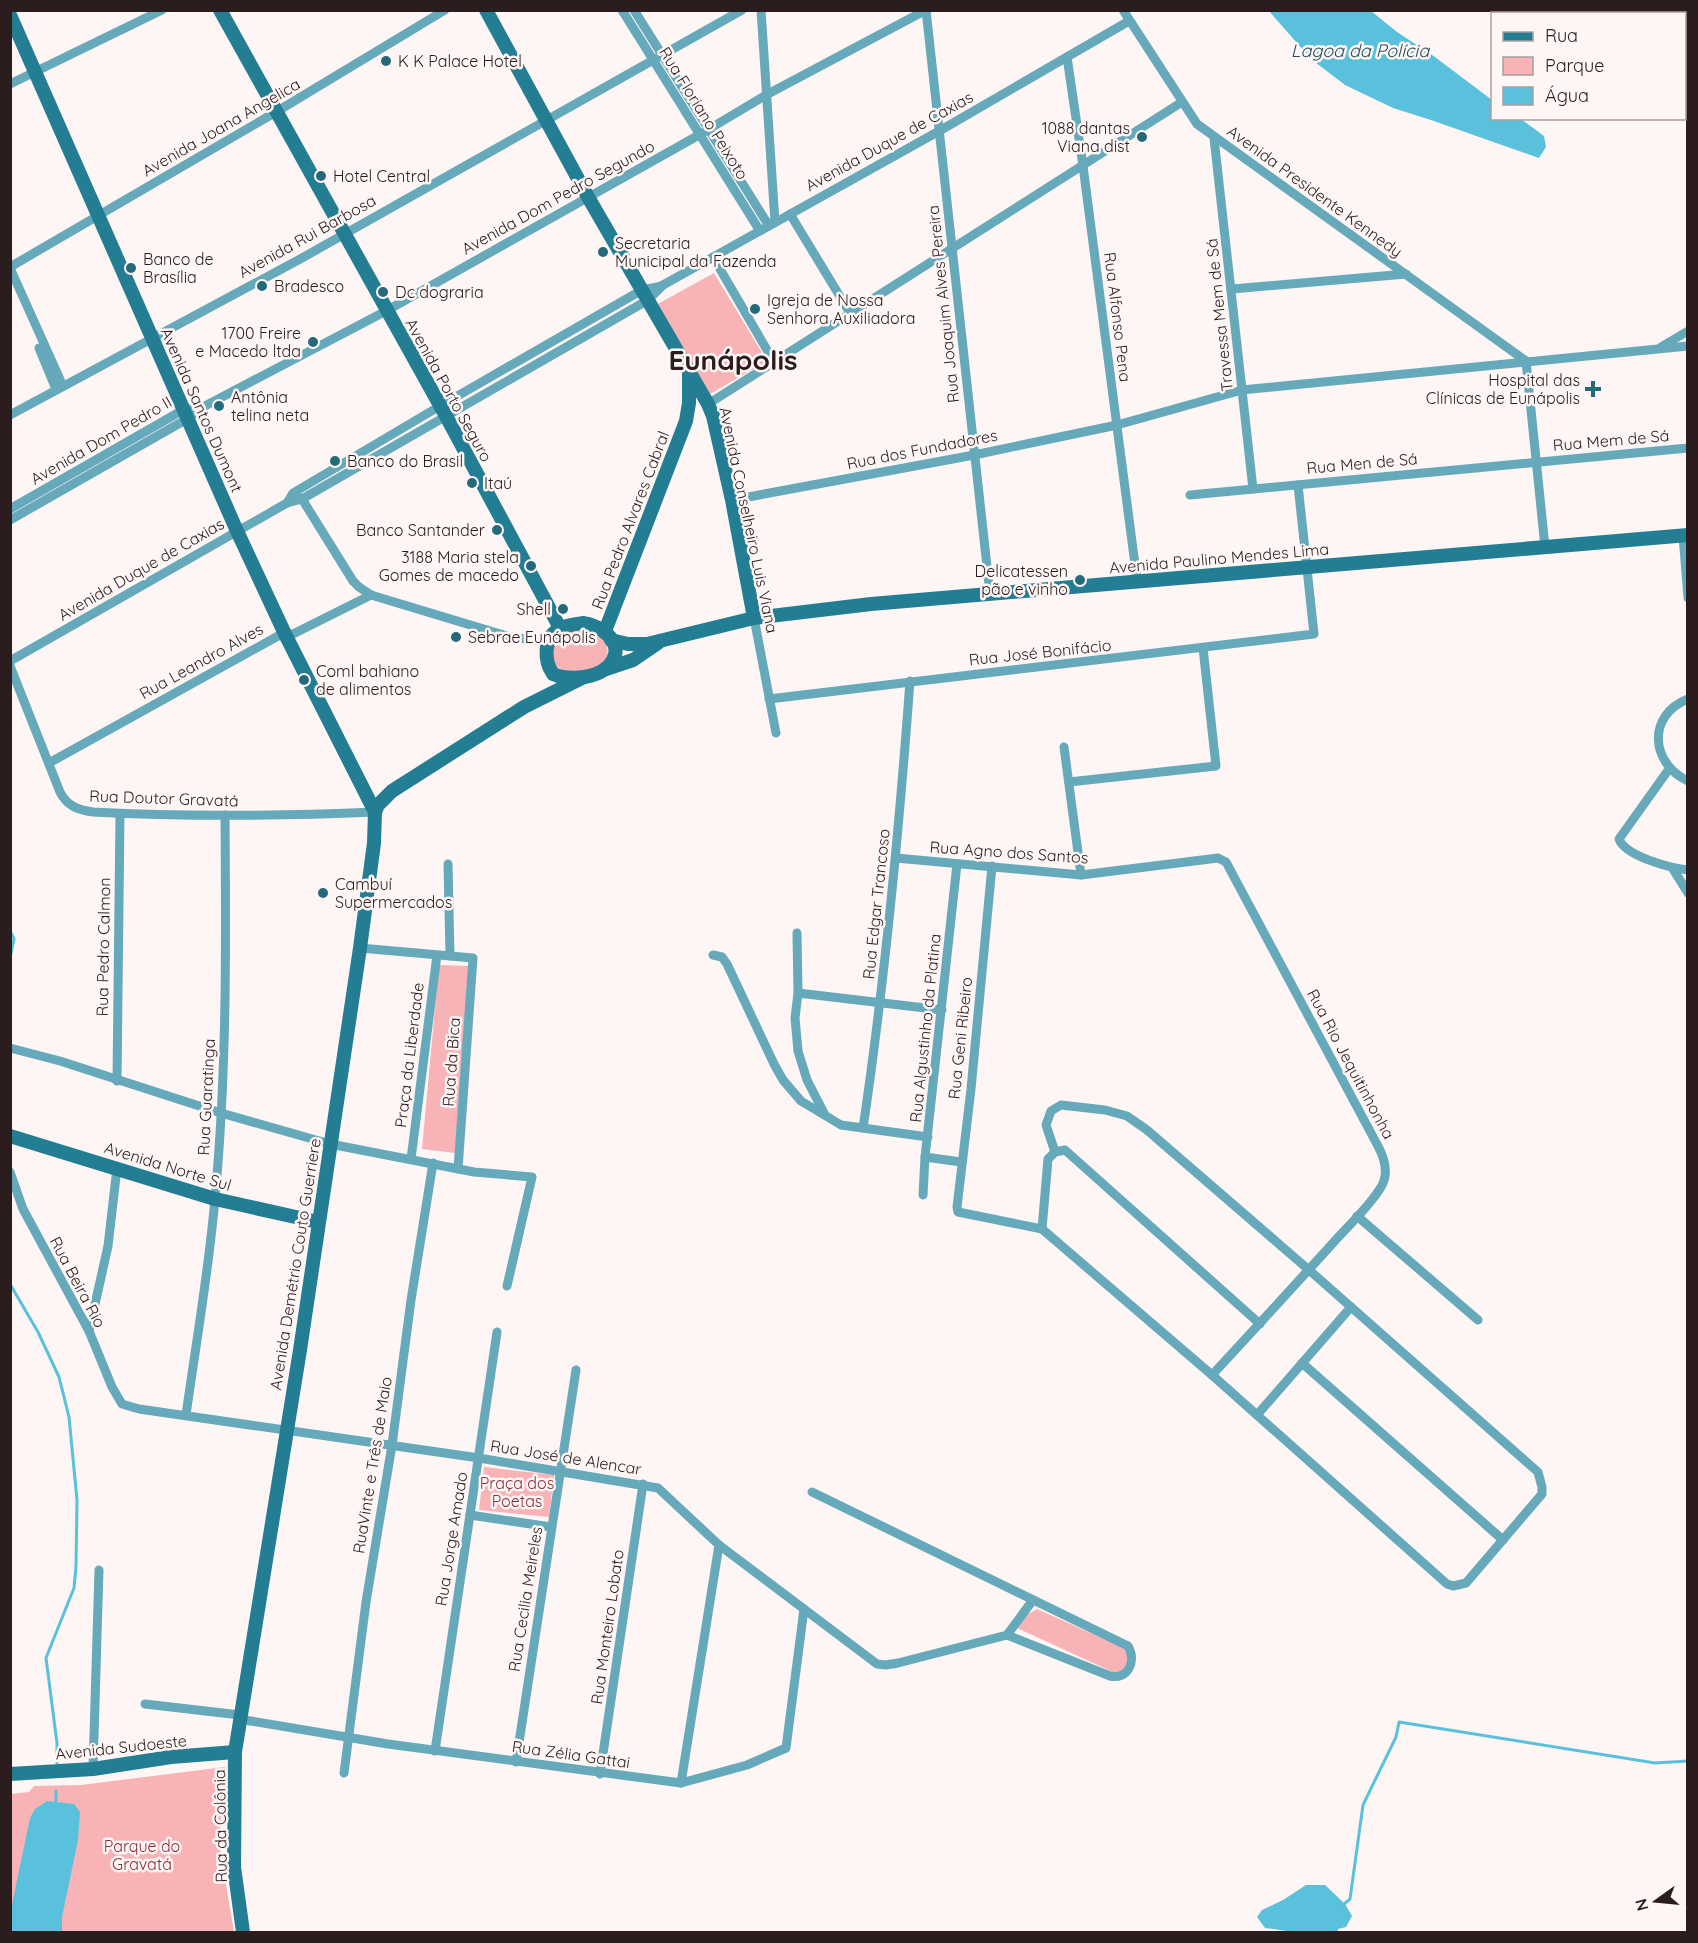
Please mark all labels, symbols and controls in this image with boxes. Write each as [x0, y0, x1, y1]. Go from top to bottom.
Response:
legend [1491, 12, 1686, 120]
text: Rua [1545, 24, 1578, 47]
water label: Lagoa da Polícia [1291, 39, 1430, 62]
street label: Rua Floriano Peixoto [655, 43, 753, 183]
place label: K K Palace Hotel [398, 51, 522, 71]
marker: K K Palace Hotel [379, 54, 393, 68]
text: Parque [1545, 54, 1604, 77]
street label: Avenida Joana Angelica [138, 74, 304, 180]
text: Água [1545, 84, 1589, 107]
street label: Avenida Duque de Caxias [802, 87, 976, 195]
place label: 1088 dantas Viana dist [1042, 118, 1130, 156]
street label: Avenida Presidente Kennedy [1224, 121, 1406, 261]
marker: 1088 dantas Viana dist [1135, 130, 1149, 144]
street label: Avenida Dom Pedro Segundo [458, 136, 658, 258]
place label: Hotel Central [333, 166, 430, 186]
marker: Hotel Central [314, 169, 328, 183]
street label: Avenida Rui Barbosa [235, 190, 379, 282]
street label: Rua Joaquim Alves Pereira [923, 204, 963, 404]
place label: Secretaria Municipal da Fazenda [615, 233, 777, 271]
street label: Travessa Mem de Sá [1201, 237, 1237, 393]
marker: Secretaria Municipal da Fazenda [596, 245, 610, 259]
place label: Banco de Brasília [143, 249, 213, 287]
street label: Rua Alfonso Pena [1100, 251, 1136, 383]
marker: Banco de Brasília [124, 261, 138, 275]
place label: Bradesco [274, 276, 344, 296]
marker: Bradesco [255, 279, 269, 293]
place label: Dc dograria [395, 282, 484, 302]
marker: Dc dograria [376, 285, 390, 299]
place label: Igreja de Nossa Senhora Auxiliadora [767, 290, 915, 328]
marker: Igreja de Nossa Senhora Auxiliadora [748, 302, 762, 316]
street label: Avenida Porto Seguro [401, 315, 497, 465]
place label: 1700 Freire e Macedo ltda [195, 323, 301, 361]
street label: Avenida Santos Dumont [157, 325, 247, 495]
marker: 1700 Freire e Macedo ltda [306, 335, 320, 349]
district label: Eunápolis [668, 342, 798, 377]
place label: Hospital das Clínicas de Eunápolis [1426, 370, 1580, 408]
marker: Hospital das Clínicas de Eunápolis [1584, 380, 1602, 398]
place label: Antônia telina neta [231, 387, 309, 425]
street label: Avenida Dom Pedro II [27, 391, 175, 489]
marker: Antônia telina neta [212, 399, 226, 413]
street label: Avenida Conselheiro Luis Viana [715, 405, 783, 635]
street label: Rua dos Fundadores [845, 425, 999, 473]
street label: Rua Mem de Sá [1552, 425, 1670, 455]
street label: Rua Pedro Alvares Cabral [587, 428, 673, 612]
street label: Rua Men de Sá [1306, 448, 1418, 478]
place label: Banco do Brasil [347, 451, 463, 471]
marker: Banco do Brasil [328, 454, 342, 468]
place label: Itaú [484, 473, 512, 493]
marker: Itaú [465, 476, 479, 490]
street label: Avenida Duque de Caxias [55, 513, 227, 625]
place label: Banco Santander [356, 520, 485, 540]
marker: Banco Santander [490, 523, 504, 537]
street label: Avenida Paulino Mendes Lima [1108, 538, 1330, 578]
place label: 3188 Maria stela Gomes de macedo [379, 547, 519, 585]
marker: 3188 Maria stela Gomes de macedo [524, 559, 538, 573]
place label: Delicatessen pão e vinho [975, 561, 1068, 599]
marker: Delicatessen pão e vinho [1073, 573, 1087, 587]
place label: Shell [517, 599, 551, 619]
marker: Shell [556, 602, 570, 616]
street label: Rua Leandro Alves [136, 619, 266, 703]
place label: Sebrae Eunápolis [468, 627, 596, 647]
marker: Sebrae Eunápolis [449, 630, 463, 644]
street label: Rua José Bonifácio [968, 635, 1112, 669]
place label: Coml bahiano de alimentos [316, 661, 419, 699]
marker: Coml bahiano de alimentos [297, 673, 311, 687]
street label: Rua Doutor Gravatá [89, 785, 239, 811]
street label: Rua Edgar Trancoso [858, 828, 894, 980]
street label: Rua Agno dos Santos [929, 836, 1089, 868]
place label: Cambuí Supermercados [335, 874, 452, 912]
street label: Rua Pedro Calmon [92, 877, 114, 1017]
marker: Cambuí Supermercados [316, 886, 330, 900]
street label: Rua Algustinho da Platina [905, 933, 945, 1123]
street label: Rua Geni Ribeiro [944, 976, 976, 1100]
street label: Praça da Liberdade [390, 981, 428, 1129]
street label: Rua Rio Jequitinhonha [1303, 985, 1399, 1143]
street label: Rua da Bica [438, 1017, 464, 1107]
street label: Rua Guaratinga [193, 1038, 219, 1156]
street label: Avenida Norte Sul [102, 1137, 234, 1195]
street label: Avenida Demétrio Couto Guerriere [265, 1137, 325, 1391]
street label: Rua Beira Rio [46, 1233, 110, 1331]
street label: RuaVinte e Três de Maio [348, 1375, 396, 1555]
street label: Rua José de Alencar [489, 1435, 643, 1479]
street label: Rua Jorge Amado [431, 1470, 471, 1608]
park label: Praça dos Poetas [480, 1473, 554, 1511]
street label: Rua Cecilia Meireles [504, 1525, 546, 1673]
street label: Rua Monteiro Lobato [586, 1548, 628, 1706]
street label: Avenida Sudoeste [54, 1730, 188, 1764]
street label: Rua Zélia Gattai [511, 1736, 631, 1772]
street label: Rua da Colônia [209, 1769, 231, 1883]
park label: Parque do Gravatá [104, 1836, 180, 1874]
north arrow [1626, 1871, 1686, 1931]
text: N [1630, 1897, 1653, 1913]

